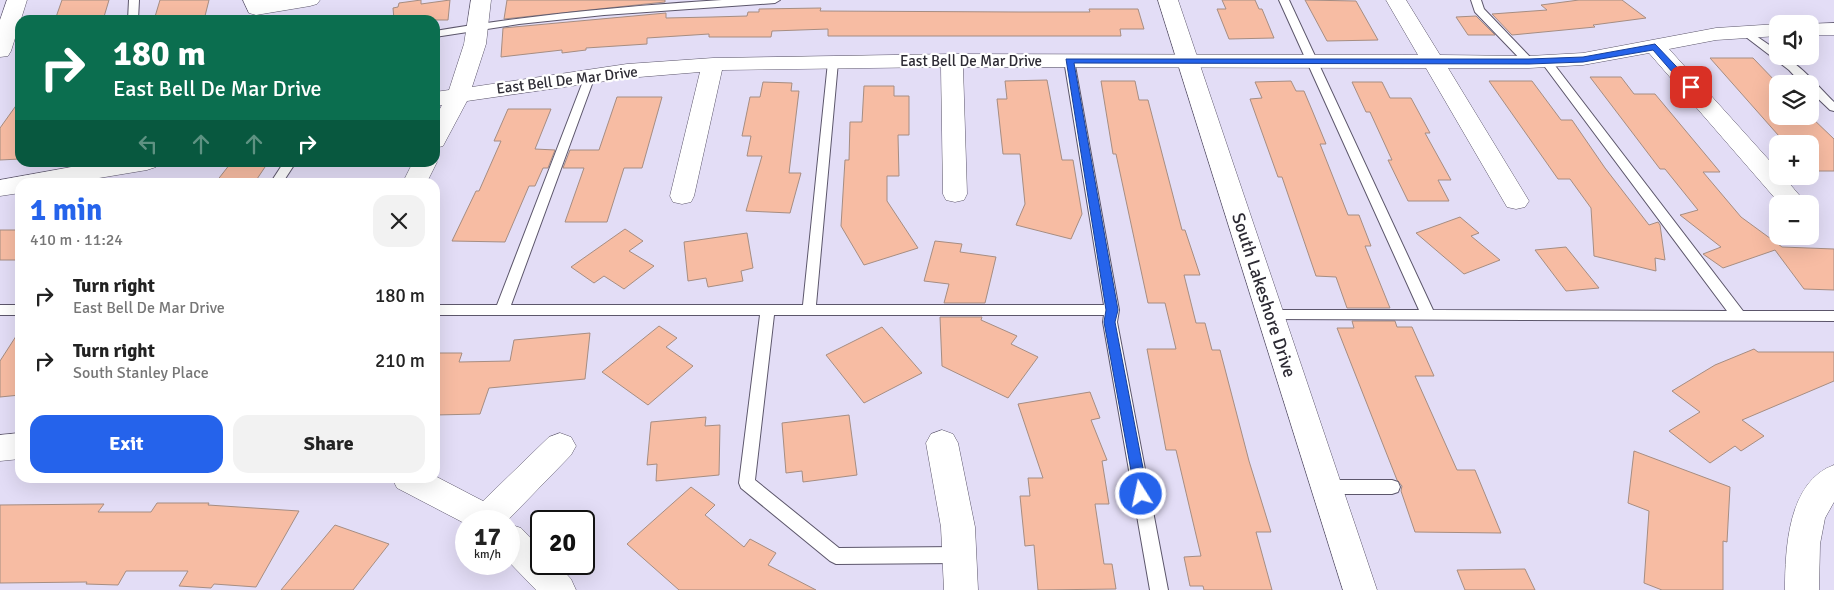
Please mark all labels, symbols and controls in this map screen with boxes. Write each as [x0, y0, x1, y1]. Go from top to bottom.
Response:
map controls [1769, 15, 1819, 245]
button: sound [1769, 15, 1819, 65]
text: 180 m [113, 32, 206, 75]
icon: right [30, 35, 95, 100]
street label: East Bell De Mar Drive [900, 52, 1042, 70]
street label: East Bell De Mar Drive [495, 62, 639, 98]
pin [1670, 66, 1712, 108]
icon: arrive [1677, 73, 1705, 101]
text: East Bell De Mar Drive [113, 75, 322, 102]
button: layers [1769, 75, 1819, 125]
icon: left [134, 130, 162, 158]
icon: ahead [187, 130, 215, 158]
icon: ahead [240, 130, 268, 158]
icon: right [293, 130, 321, 158]
button: + [1769, 135, 1819, 185]
text: 1 min [30, 192, 102, 229]
button: close [373, 195, 425, 247]
button: − [1769, 195, 1819, 245]
street label: South Lakeshore Drive [1227, 210, 1301, 380]
text: 410 m · 11:24 [30, 230, 123, 250]
text: Turn right [73, 274, 155, 298]
icon: right [30, 282, 58, 310]
text: 180 m [375, 284, 425, 308]
text: East Bell De Mar Drive [73, 298, 225, 318]
text: Turn right [73, 339, 155, 363]
icon: right [30, 347, 58, 375]
text: 210 m [375, 349, 425, 373]
text: South Stanley Place [73, 363, 209, 383]
button: Exit [30, 415, 223, 473]
button: Share [233, 415, 425, 473]
position arrow [1114, 467, 1166, 519]
speed limit sign: 20 [530, 510, 595, 575]
text: 17 [474, 521, 501, 552]
text: km/h [474, 547, 501, 562]

